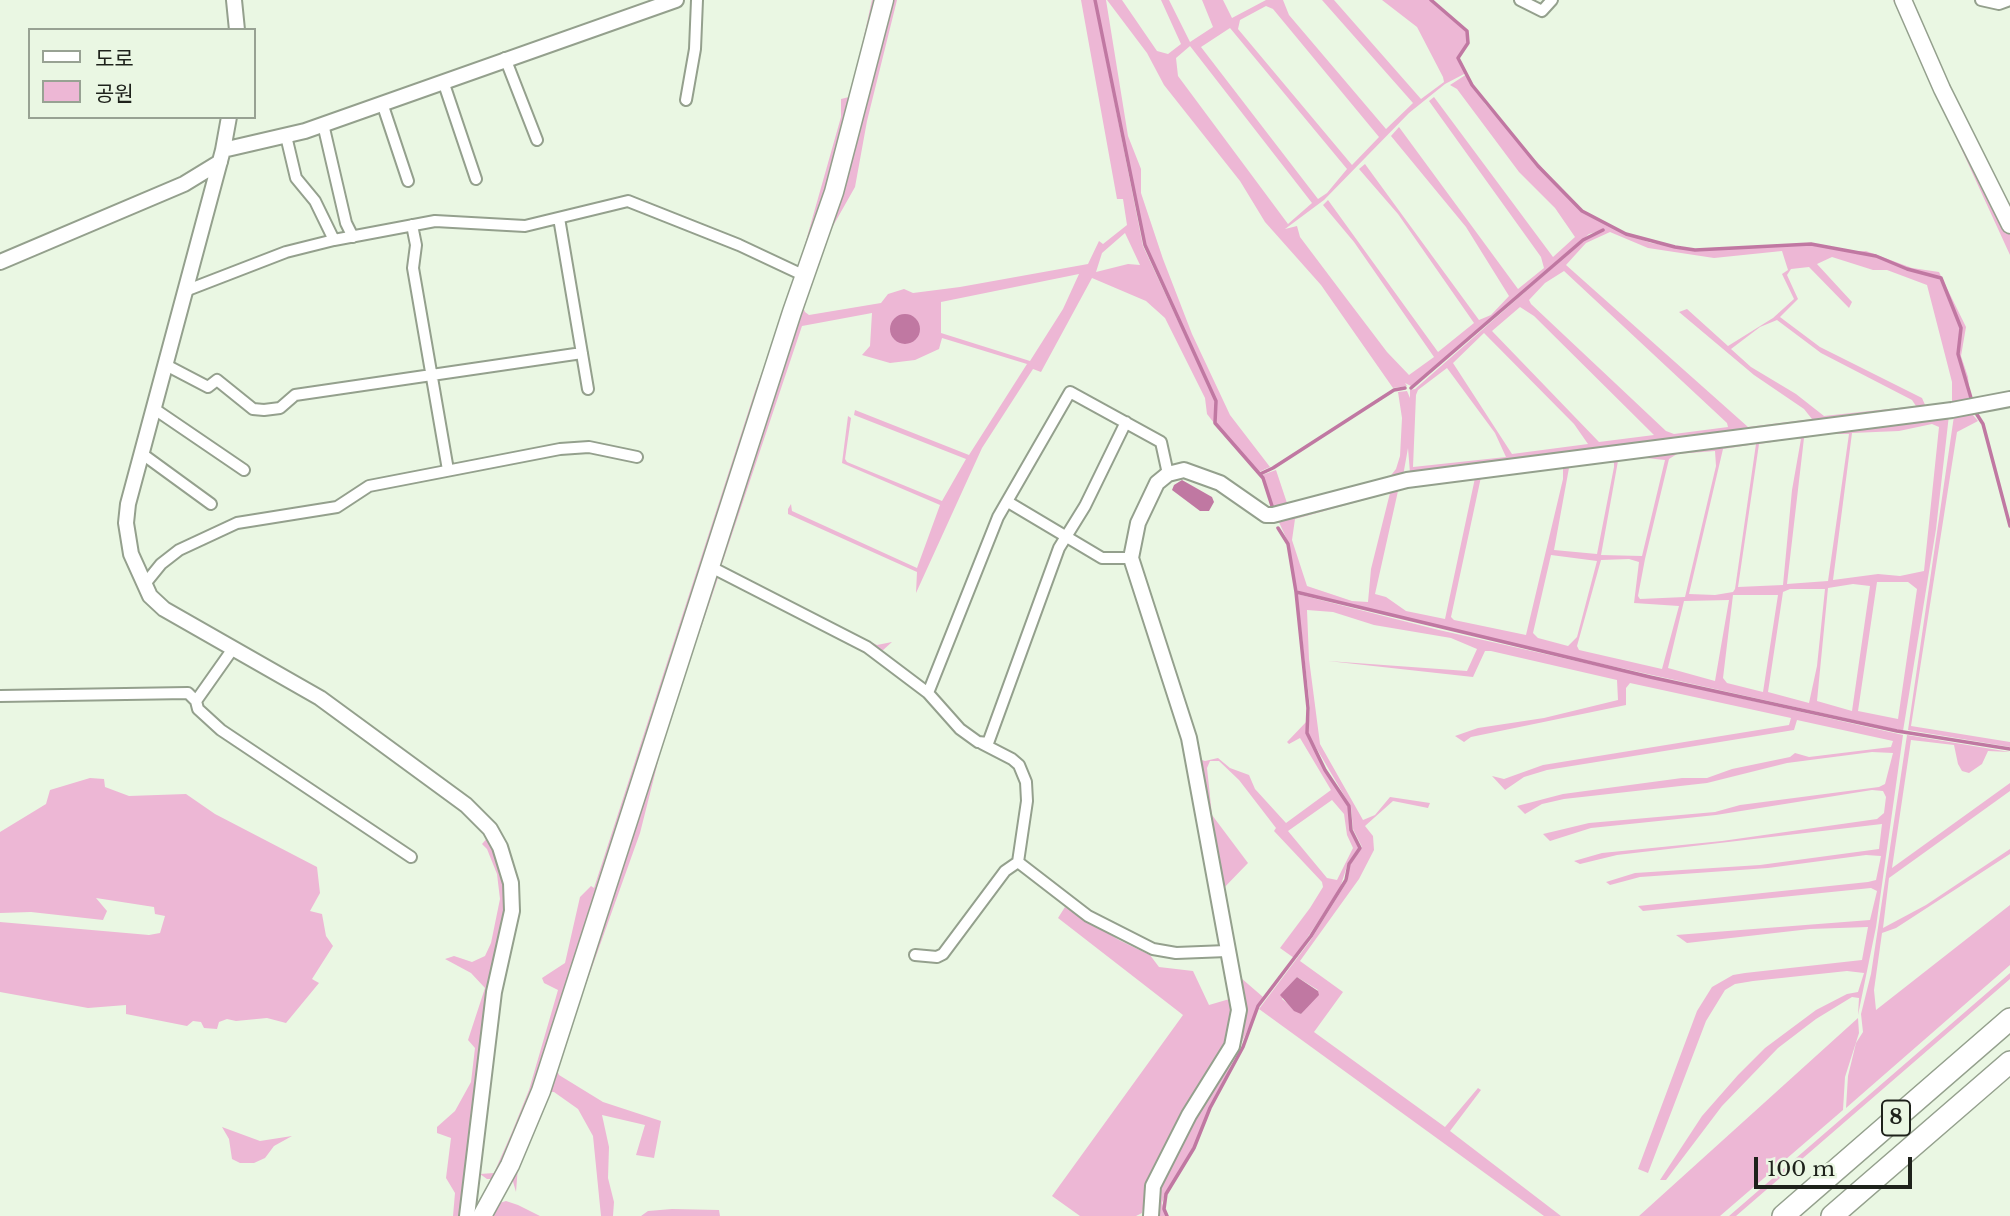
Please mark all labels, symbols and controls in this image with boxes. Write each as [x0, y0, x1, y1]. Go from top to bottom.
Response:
legend [28, 28, 256, 119]
text: 도로 [95, 46, 134, 72]
text: 공원 [95, 81, 134, 107]
road number: 8 [1882, 1100, 1910, 1136]
scale bar [1758, 1142, 1916, 1186]
text: 100 m [1767, 1156, 1835, 1182]

